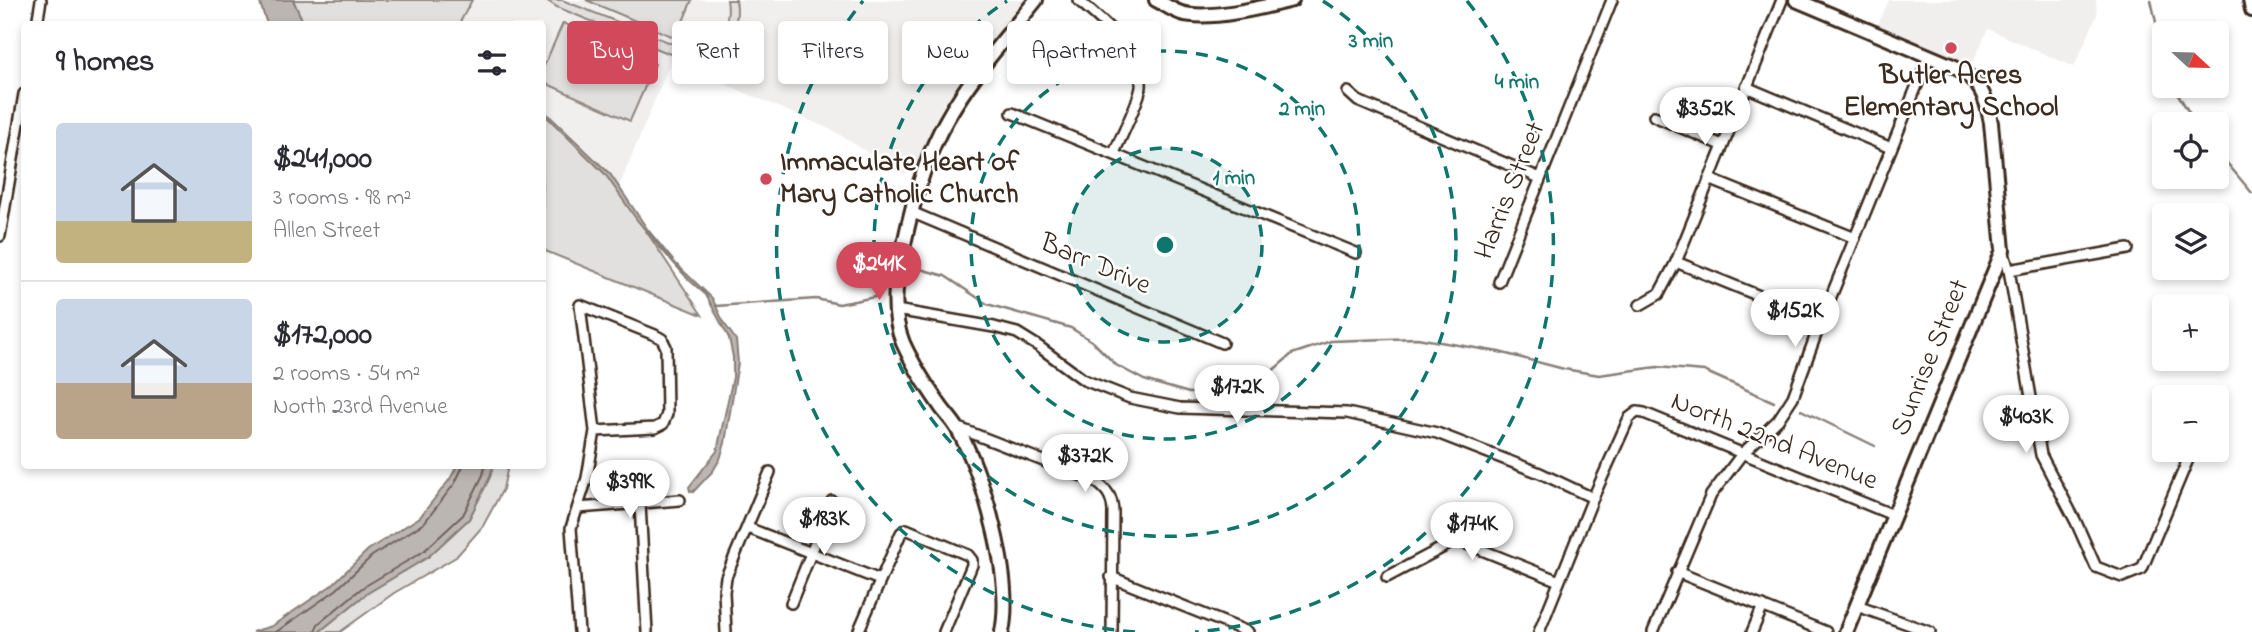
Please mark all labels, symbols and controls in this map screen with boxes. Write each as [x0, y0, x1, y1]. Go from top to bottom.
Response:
chip: Buy [567, 21, 658, 84]
chip: Rent [672, 21, 764, 84]
chip: Filters [778, 21, 888, 84]
chip: New [902, 21, 993, 84]
chip: Apartment [1007, 21, 1161, 84]
north arrow [2152, 21, 2230, 98]
map controls [2152, 21, 2229, 462]
text: 3 min [1348, 27, 1393, 57]
marker: Butler Acres Elementary School [1943, 40, 1959, 56]
text: 9 homes [56, 41, 154, 85]
icon: filters [473, 44, 511, 82]
place label: Butler Acres Elementary School [1844, 56, 2059, 129]
text: 4 min [1495, 68, 1539, 98]
pin: $352K [1656, 88, 1754, 147]
text: $352K [1675, 93, 1735, 126]
text: 2 min [1278, 95, 1325, 125]
button: locate [2152, 112, 2229, 189]
street label: Harris Street [1465, 116, 1557, 266]
text: $241,000 [273, 138, 372, 182]
place label: Immaculate Heart of Mary Catholic Church [780, 143, 1020, 216]
icon: home [112, 151, 196, 235]
text: 1 min [1213, 164, 1255, 194]
marker: Immaculate Heart of Mary Catholic Church [758, 171, 774, 187]
text: 3 rooms · 98 m² [273, 182, 411, 215]
button: layers [2152, 203, 2229, 280]
text: Allen Street [273, 215, 380, 248]
street label: Barr Drive [1032, 223, 1157, 307]
centre of rings [1153, 233, 1177, 257]
pin: $241K [830, 243, 928, 302]
text: $241K [852, 248, 906, 281]
street label: Sunrise Street [1881, 273, 1981, 443]
pin: $152K [1746, 290, 1844, 349]
button: + [2152, 294, 2229, 371]
text: $152K [1767, 295, 1823, 328]
text: $172,000 [273, 314, 372, 358]
icon: home [112, 327, 196, 411]
text: 2 rooms · 54 m² [273, 358, 420, 391]
pin: $172K [1188, 366, 1286, 425]
text: $172K [1210, 371, 1264, 404]
street label: North 22nd Avenue [1664, 382, 1884, 502]
button: − [2152, 385, 2229, 462]
text: North 23rd Avenue [273, 391, 448, 424]
pin: $403K [1977, 396, 2075, 455]
text: $403K [1999, 401, 2053, 434]
pin: $372K [1036, 434, 1134, 494]
text: $372K [1057, 440, 1113, 473]
pin: $399K [581, 461, 679, 520]
text: $399K [606, 466, 654, 499]
pin: $183K [775, 498, 873, 557]
text: $183K [799, 503, 849, 536]
pin: $174K [1423, 503, 1521, 562]
text: $174K [1446, 508, 1498, 541]

